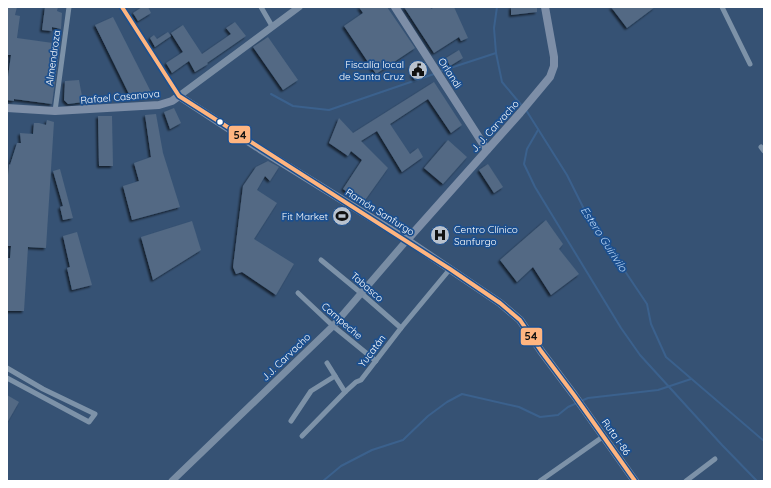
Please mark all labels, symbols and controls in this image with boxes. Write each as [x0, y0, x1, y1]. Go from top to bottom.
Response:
street label: Almendroza [43, 29, 63, 87]
street label: Orlandi [435, 55, 465, 91]
place label: Fiscalía local de Santa Cruz [339, 58, 404, 83]
public building icon: Fiscalía local de Santa Cruz [407, 59, 429, 81]
street label: Rafael Casanova [80, 87, 160, 107]
street label: J. J. Carvacho [468, 97, 522, 155]
unlabelled marker [215, 117, 225, 127]
line badge: 54 [228, 125, 251, 144]
text: 54 [234, 128, 247, 142]
street label: Ramón Sanfurgo [343, 186, 417, 238]
water label: Estero Guirivilo [578, 204, 631, 275]
sports icon: Fit Market [331, 205, 353, 227]
place label: Fit Market [282, 210, 329, 223]
place label: Centro Clínico Sanfurgo [454, 223, 518, 248]
hospital icon: Centro Clínico Sanfurgo [429, 224, 451, 246]
street label: Tabasco [348, 269, 386, 305]
street label: Campeche [319, 300, 365, 343]
line badge: 54 [520, 327, 543, 346]
text: 54 [525, 329, 538, 343]
street label: J.J. Carvacho [259, 330, 313, 384]
street label: Yucatán [356, 332, 388, 370]
street label: Ruta I-86 [599, 416, 634, 458]

